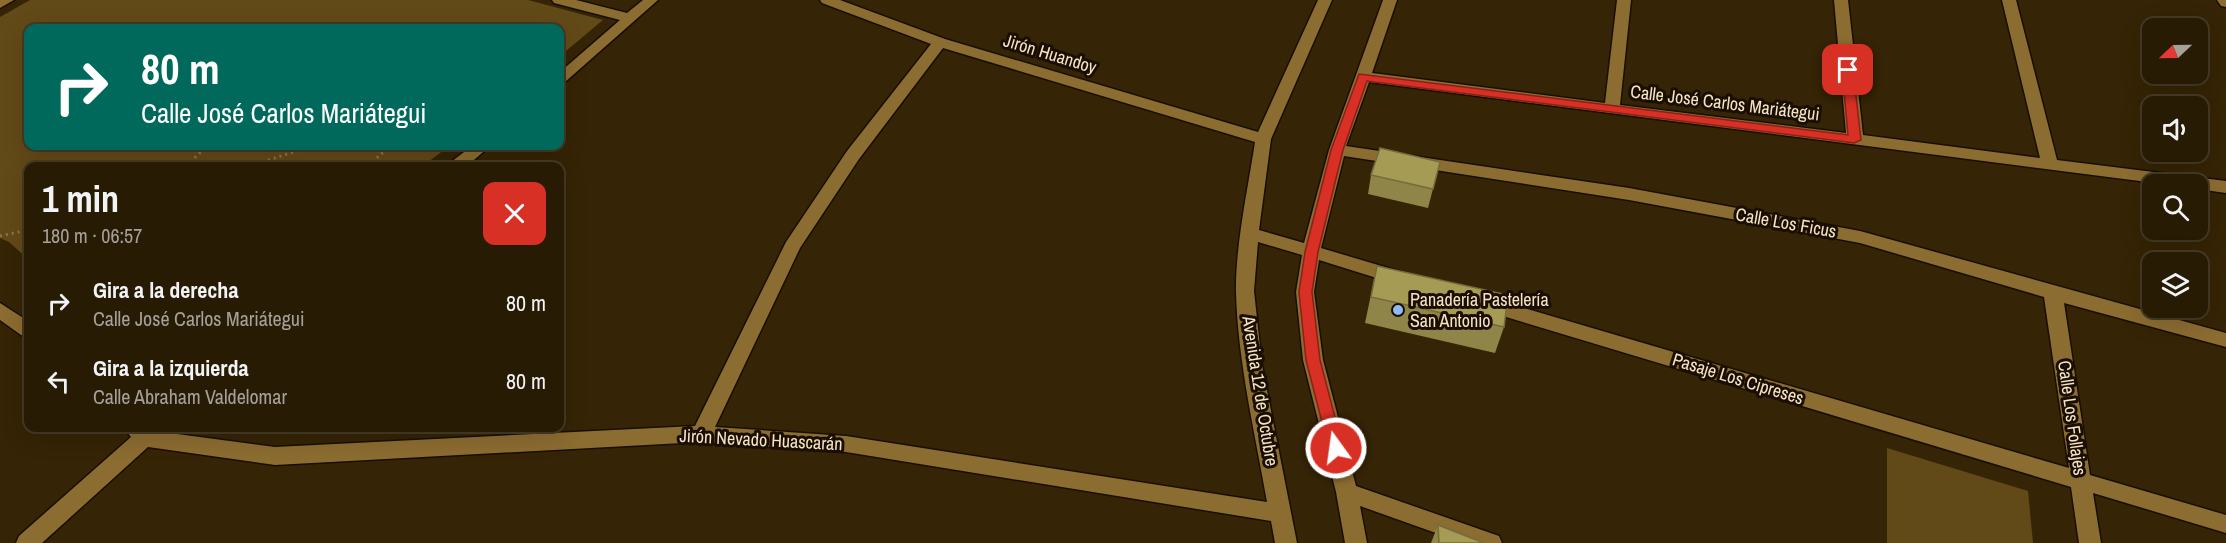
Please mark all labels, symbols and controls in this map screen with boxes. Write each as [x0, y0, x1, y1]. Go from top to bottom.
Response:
north arrow [2142, 18, 2208, 84]
map controls [2142, 18, 2208, 318]
street label: Jirón Huandoy [1001, 28, 1100, 80]
text: 80 m [141, 41, 220, 97]
pin [1822, 44, 1873, 95]
icon: right [42, 48, 120, 126]
icon: arrive [1831, 53, 1864, 86]
street label: Calle José Carlos Mariátegui [1629, 78, 1821, 127]
text: Calle José Carlos Mariátegui [141, 95, 426, 131]
button: sound [2142, 96, 2208, 162]
button: search [2142, 174, 2208, 240]
text: 1 min [42, 175, 119, 223]
button: close [483, 182, 546, 245]
street label: Calle Los Ficus [1734, 201, 1838, 244]
text: 180 m · 06:57 [42, 222, 142, 249]
button: layers [2142, 252, 2208, 318]
text: Gira a la derecha [93, 275, 238, 305]
icon: right [42, 287, 75, 320]
place label: Panadería Pastelería San Antonio [1410, 287, 1549, 333]
text: 80 m [506, 288, 546, 318]
marker: Panadería Pastelería San Antonio [1391, 303, 1405, 317]
text: Calle José Carlos Mariátegui [93, 305, 304, 332]
street label: Avenida 12 de Octubre [1236, 313, 1285, 468]
street label: Pasaje Los Cipreses [1669, 347, 1807, 410]
text: Gira a la izquierda [93, 353, 248, 383]
street label: Calle Los Follajes [2052, 359, 2093, 477]
icon: left [42, 365, 75, 398]
text: 80 m [506, 366, 546, 396]
text: Calle Abraham Valdelomar [93, 383, 287, 410]
position arrow [1304, 416, 1368, 480]
street label: Jirón Nevado Huascarán [679, 423, 843, 456]

